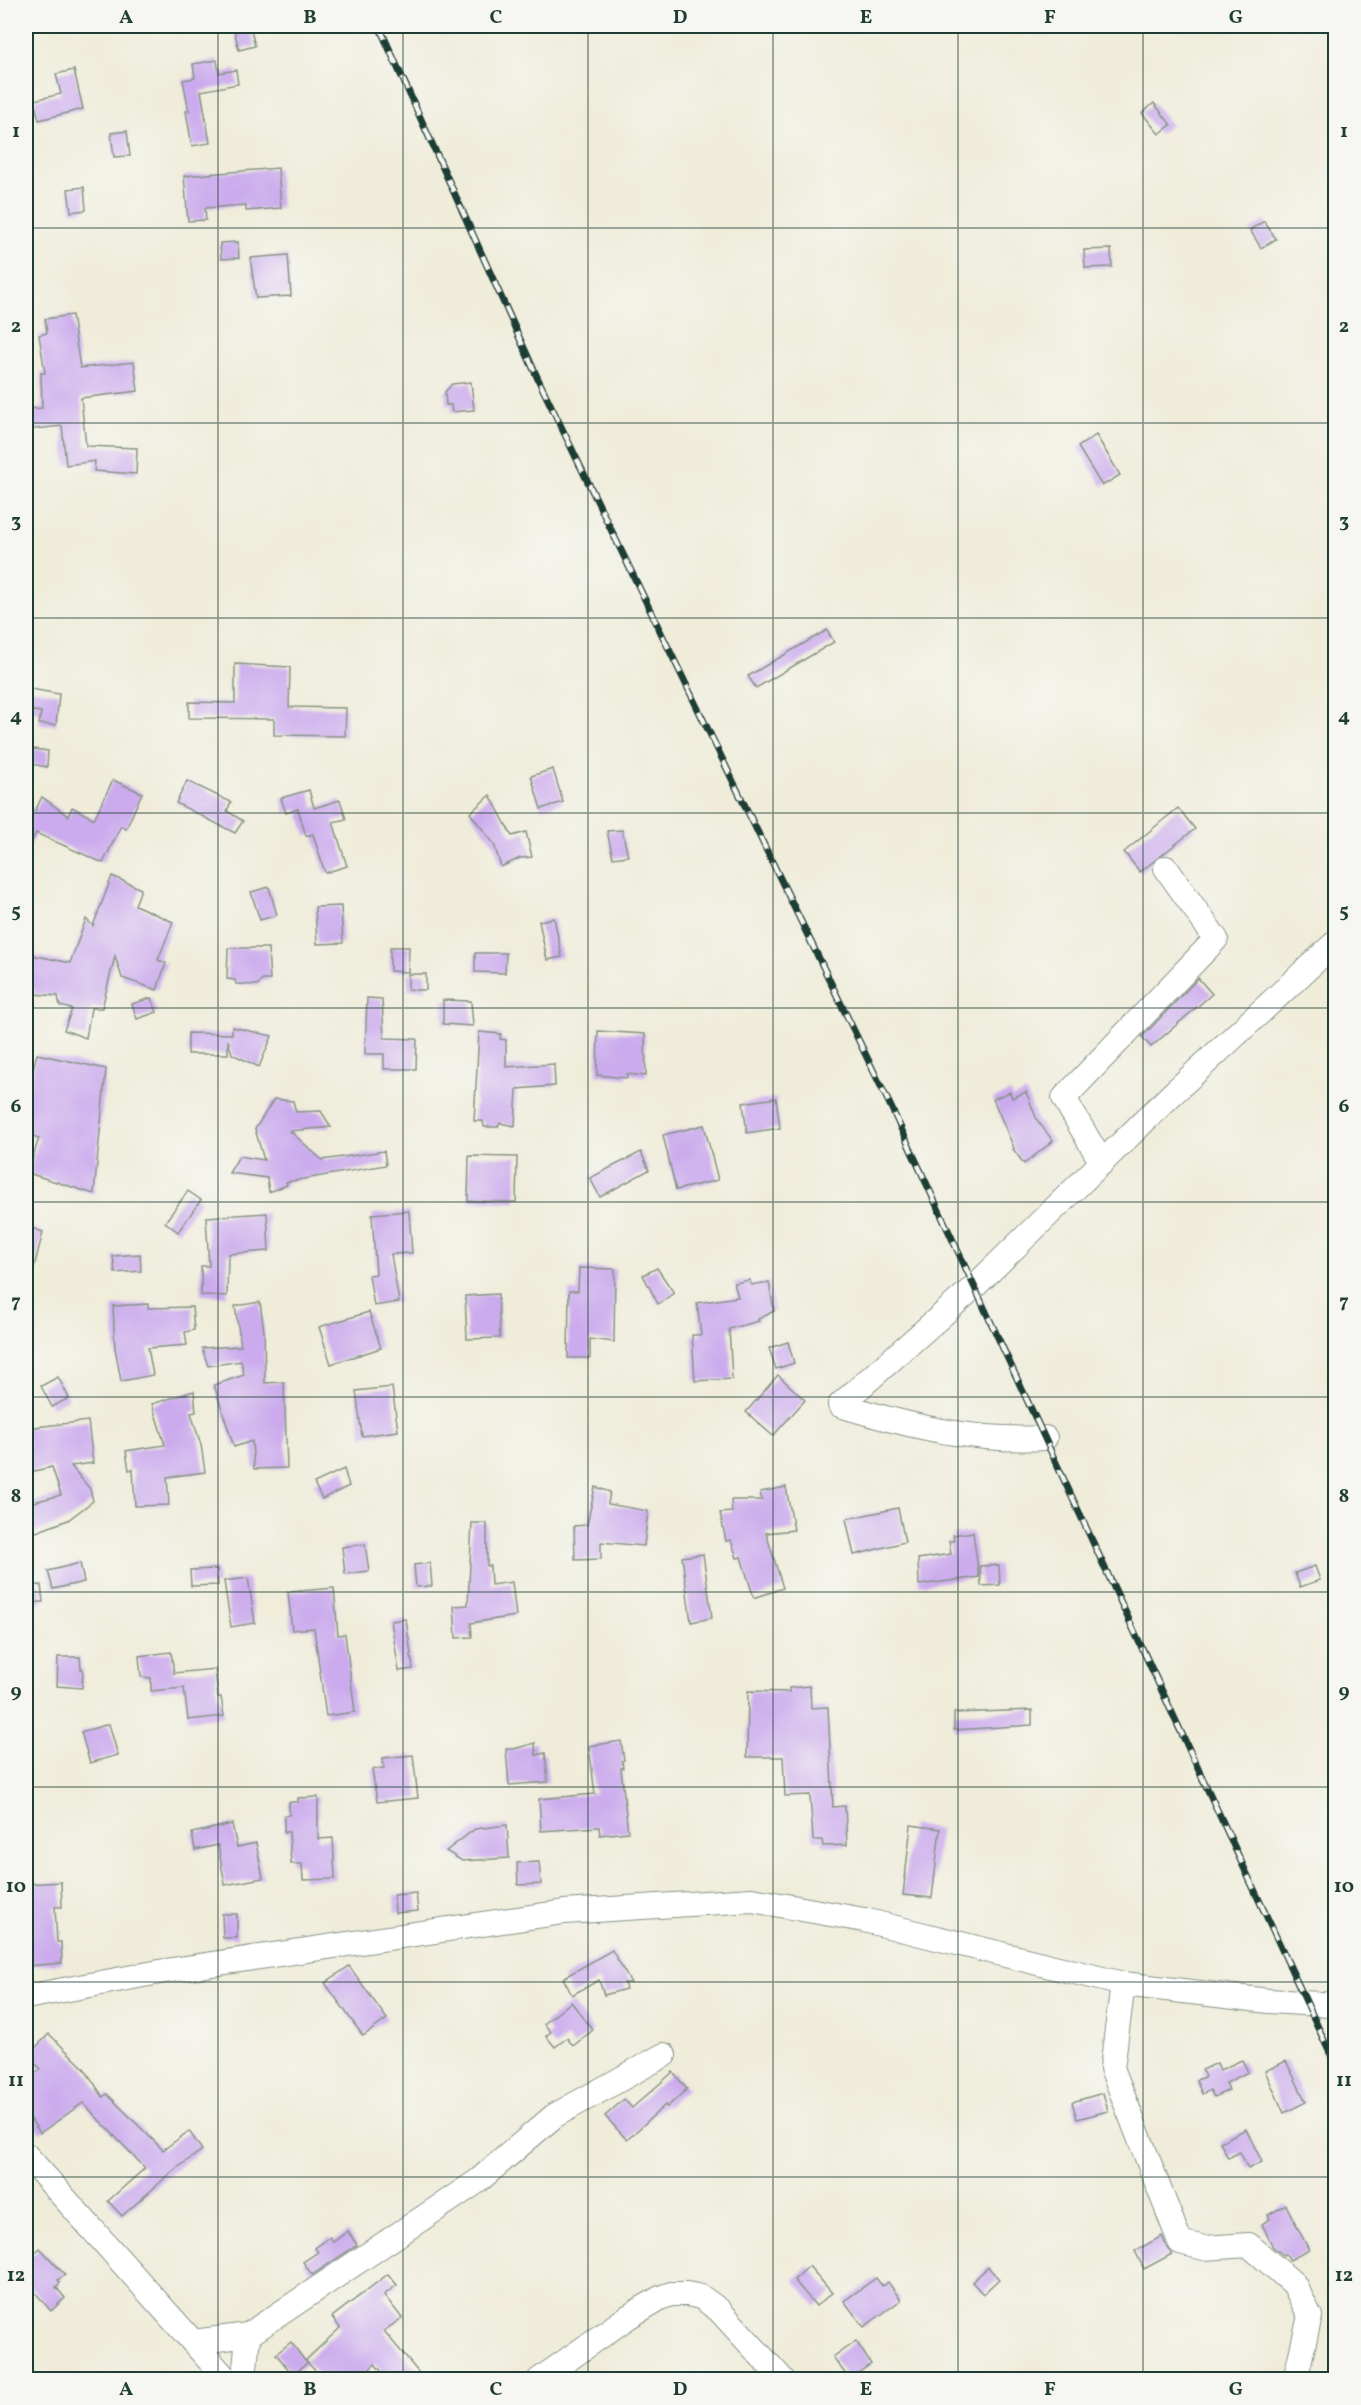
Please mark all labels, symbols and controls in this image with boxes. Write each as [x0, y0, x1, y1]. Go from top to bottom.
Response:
text: A [119, 4, 133, 32]
text: B [303, 4, 317, 32]
text: C [490, 4, 503, 32]
text: D [673, 4, 687, 32]
text: E [860, 4, 872, 32]
text: F [1044, 4, 1056, 32]
text: G [1229, 4, 1243, 32]
text: 1 [12, 118, 20, 146]
text: 1 [1340, 118, 1348, 146]
text: 2 [11, 313, 21, 341]
text: 2 [1339, 313, 1349, 341]
text: 3 [11, 508, 21, 536]
text: 3 [1339, 508, 1349, 536]
text: 4 [10, 703, 22, 731]
text: 4 [1338, 703, 1350, 731]
text: 5 [11, 898, 21, 926]
text: 5 [1339, 898, 1349, 926]
text: 6 [11, 1093, 22, 1121]
text: 6 [1339, 1093, 1350, 1121]
text: 7 [11, 1288, 21, 1316]
text: 7 [1339, 1288, 1349, 1316]
text: 8 [11, 1483, 21, 1511]
text: 8 [1339, 1483, 1349, 1511]
text: 9 [10, 1678, 22, 1706]
text: 9 [1338, 1678, 1350, 1706]
text: 10 [6, 1873, 26, 1901]
text: 10 [1334, 1873, 1354, 1901]
text: 11 [8, 2067, 24, 2095]
text: 11 [1336, 2067, 1352, 2095]
text: 12 [7, 2262, 25, 2290]
text: 12 [1335, 2262, 1353, 2290]
text: A [119, 2376, 133, 2404]
text: B [303, 2376, 317, 2404]
text: C [490, 2376, 503, 2404]
text: D [673, 2376, 687, 2404]
text: E [860, 2376, 872, 2404]
text: F [1044, 2376, 1056, 2404]
text: G [1229, 2376, 1243, 2404]

